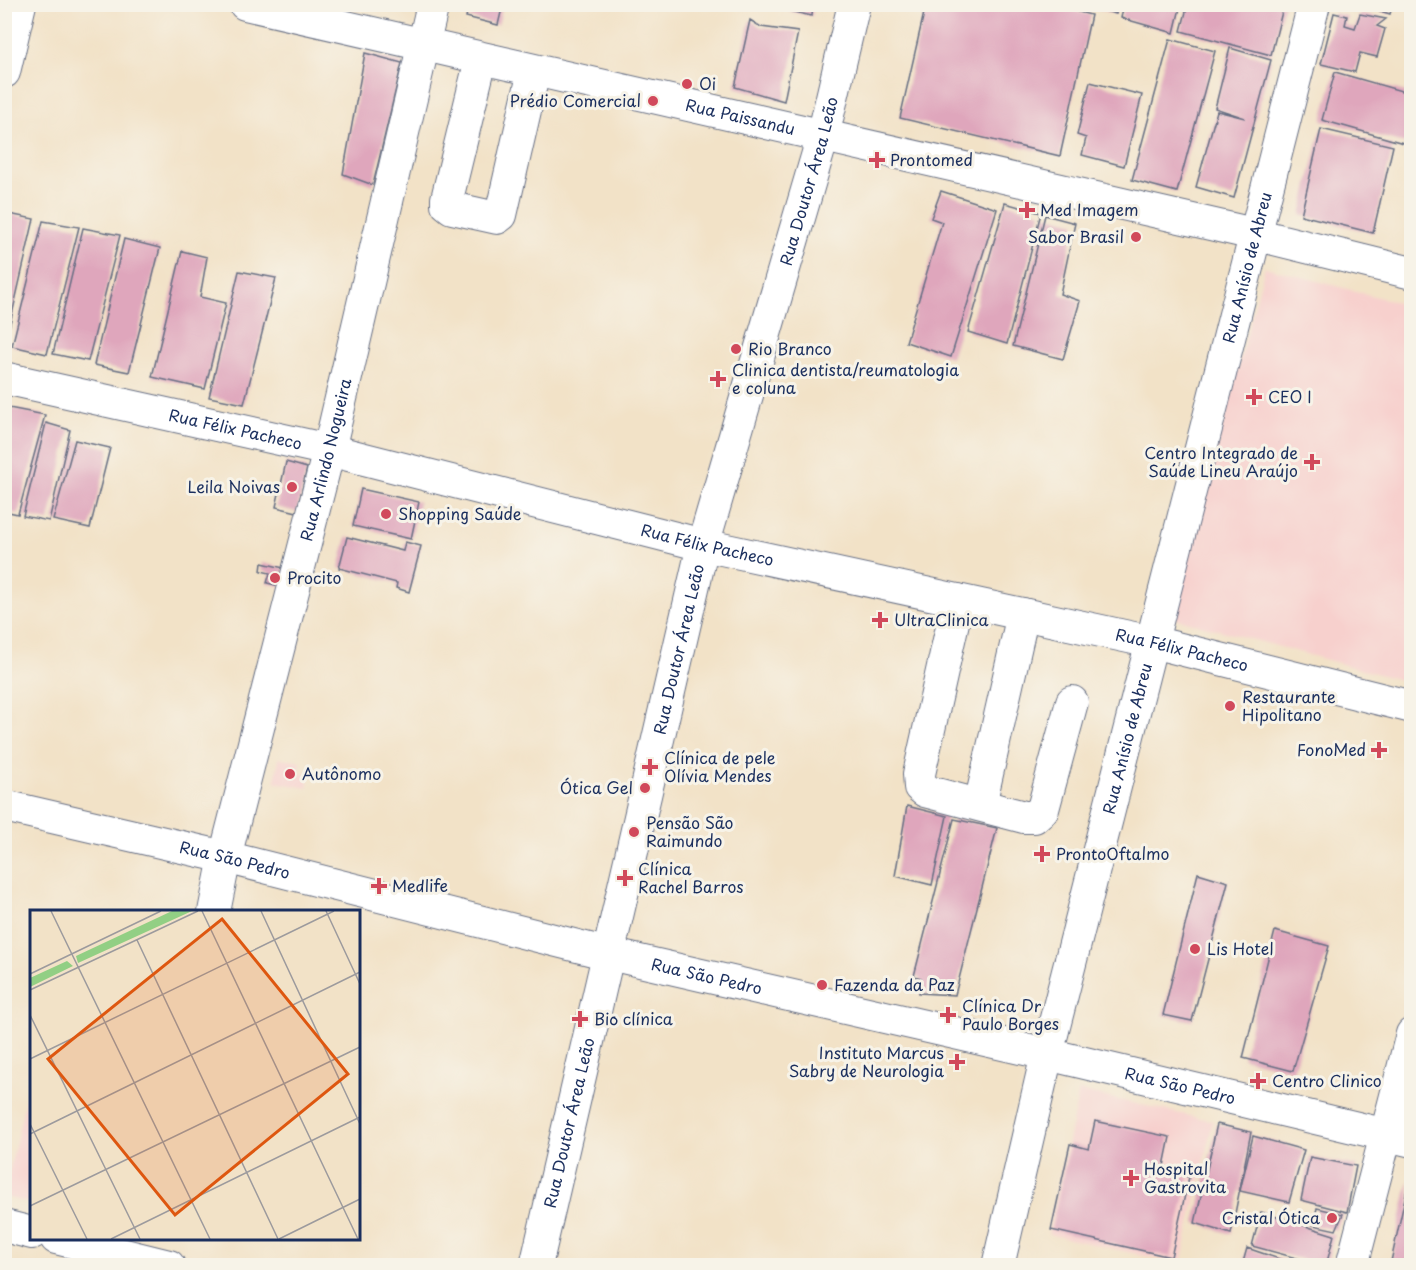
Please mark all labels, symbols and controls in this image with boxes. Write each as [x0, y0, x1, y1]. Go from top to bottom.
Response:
place label: Oi [699, 71, 716, 95]
marker: Oi [680, 77, 694, 91]
place label: Prédio Comercial [510, 88, 641, 112]
street label: Rua Paissandu [683, 92, 798, 140]
marker: Prédio Comercial [646, 94, 660, 108]
street label: Rua Doutor Área Leão [773, 94, 843, 268]
place label: Prontomed [890, 147, 973, 171]
marker: Prontomed [868, 151, 886, 169]
street label: Rua Anísio de Abreu [1215, 189, 1277, 345]
place label: Med Imagem [1040, 197, 1138, 221]
marker: Med Imagem [1018, 201, 1036, 219]
place label: Sabor Brasil [1028, 224, 1124, 248]
marker: Sabor Brasil [1129, 230, 1143, 244]
place label: Rio Branco [748, 336, 832, 360]
marker: Rio Branco [729, 342, 743, 356]
place label: Clinica dentista/reumatologia e coluna [732, 357, 959, 399]
marker: Clinica dentista/reumatologia e coluna [709, 370, 727, 388]
street label: Rua Arlindo Nogueira [293, 376, 356, 544]
place label: CEO I [1268, 384, 1312, 408]
marker: CEO I [1245, 388, 1263, 406]
street label: Rua Félix Pacheco [167, 402, 305, 455]
place label: Centro Integrado de Saúde Lineu Araújo [1144, 440, 1298, 482]
marker: Centro Integrado de Saúde Lineu Araújo [1303, 453, 1321, 471]
place label: Leila Noivas [188, 474, 280, 498]
marker: Leila Noivas [285, 480, 299, 494]
place label: Shopping Saúde [398, 501, 522, 525]
marker: Shopping Saúde [379, 507, 393, 521]
street label: Rua Félix Pacheco [639, 517, 776, 571]
street label: Rua Doutor Área Leão [646, 561, 709, 737]
place label: Procito [287, 565, 341, 589]
marker: Procito [268, 571, 282, 585]
place label: UltraClinica [894, 607, 989, 631]
marker: UltraClinica [871, 611, 889, 629]
street label: Rua Félix Pacheco [1113, 621, 1251, 677]
street label: Rua Anísio de Abreu [1095, 660, 1157, 816]
place label: Restaurante Hipolitano [1242, 684, 1336, 726]
marker: Restaurante Hipolitano [1223, 699, 1237, 713]
place label: FonoMed [1297, 737, 1366, 761]
marker: FonoMed [1370, 741, 1388, 759]
place label: Clínica de pele Olívia Mendes [664, 745, 776, 787]
marker: Clínica de pele Olívia Mendes [641, 758, 659, 776]
place label: Autônomo [302, 761, 381, 785]
marker: Autônomo [283, 767, 297, 781]
place label: Ótica Gel [560, 775, 633, 799]
marker: Ótica Gel [638, 781, 652, 795]
place label: Pensão São Raimundo [646, 810, 734, 852]
marker: Pensão São Raimundo [627, 825, 641, 839]
street label: Rua São Pedro [177, 834, 293, 884]
place label: ProntoOftalmo [1056, 841, 1169, 865]
marker: ProntoOftalmo [1033, 845, 1051, 863]
place label: Clínica Rachel Barros [638, 856, 744, 898]
marker: Clínica Rachel Barros [616, 869, 634, 887]
place label: Medlife [392, 873, 448, 897]
marker: Medlife [370, 877, 388, 895]
inset map [30, 910, 360, 1240]
place label: Lis Hotel [1207, 936, 1273, 960]
marker: Lis Hotel [1188, 942, 1202, 956]
street label: Rua São Pedro [649, 951, 765, 1000]
place label: Fazenda da Paz [834, 972, 955, 996]
marker: Fazenda da Paz [815, 978, 829, 992]
place label: Clínica Dr Paulo Borges [962, 993, 1059, 1035]
place label: Bio clínica [594, 1006, 673, 1030]
marker: Clínica Dr Paulo Borges [939, 1006, 957, 1024]
marker: Bio clínica [571, 1010, 589, 1028]
street label: Rua Doutor Área Leão [537, 1035, 600, 1210]
place label: Instituto Marcus Sabry de Neurologia [789, 1040, 944, 1082]
marker: Instituto Marcus Sabry de Neurologia [948, 1053, 966, 1071]
street label: Rua São Pedro [1123, 1060, 1238, 1110]
place label: Centro Clinico [1272, 1068, 1382, 1092]
marker: Centro Clinico [1249, 1072, 1267, 1090]
place label: Hospital Gastrovita [1144, 1156, 1226, 1198]
marker: Hospital Gastrovita [1122, 1169, 1140, 1187]
place label: Cristal Ótica [1222, 1205, 1320, 1229]
marker: Cristal Ótica [1325, 1211, 1339, 1225]

